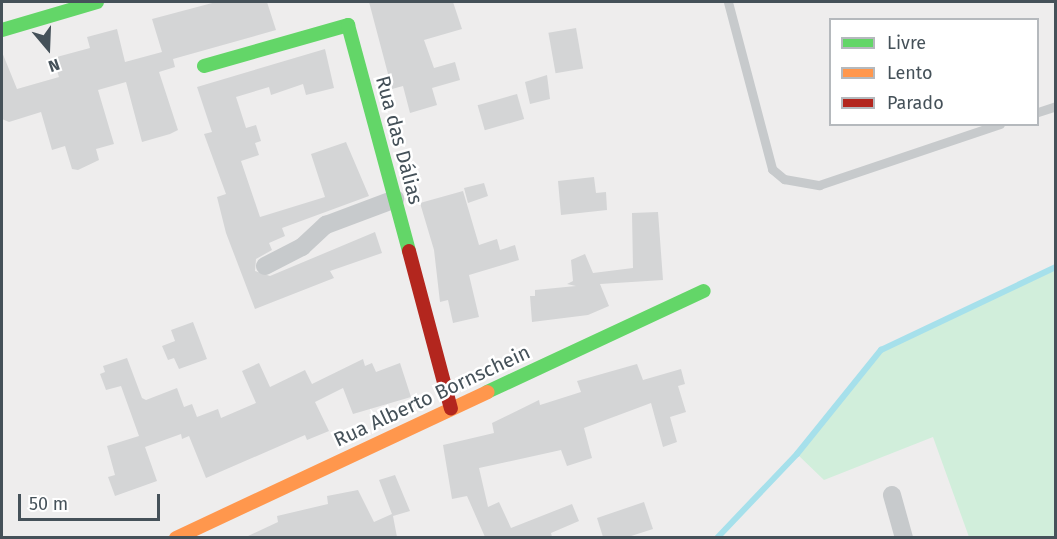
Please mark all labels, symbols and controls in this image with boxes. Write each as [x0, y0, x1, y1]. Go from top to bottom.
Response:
north arrow [18, 18, 78, 78]
legend [829, 18, 1039, 126]
text: Livre [887, 32, 926, 54]
text: N [46, 55, 62, 76]
text: Lento [887, 62, 933, 84]
street label: Rua das Dálias [370, 73, 428, 207]
text: Parado [887, 92, 944, 114]
street label: Rua Alberto Bornschein [330, 340, 534, 452]
scale bar [21, 482, 164, 520]
text: 50 m [29, 493, 68, 515]

